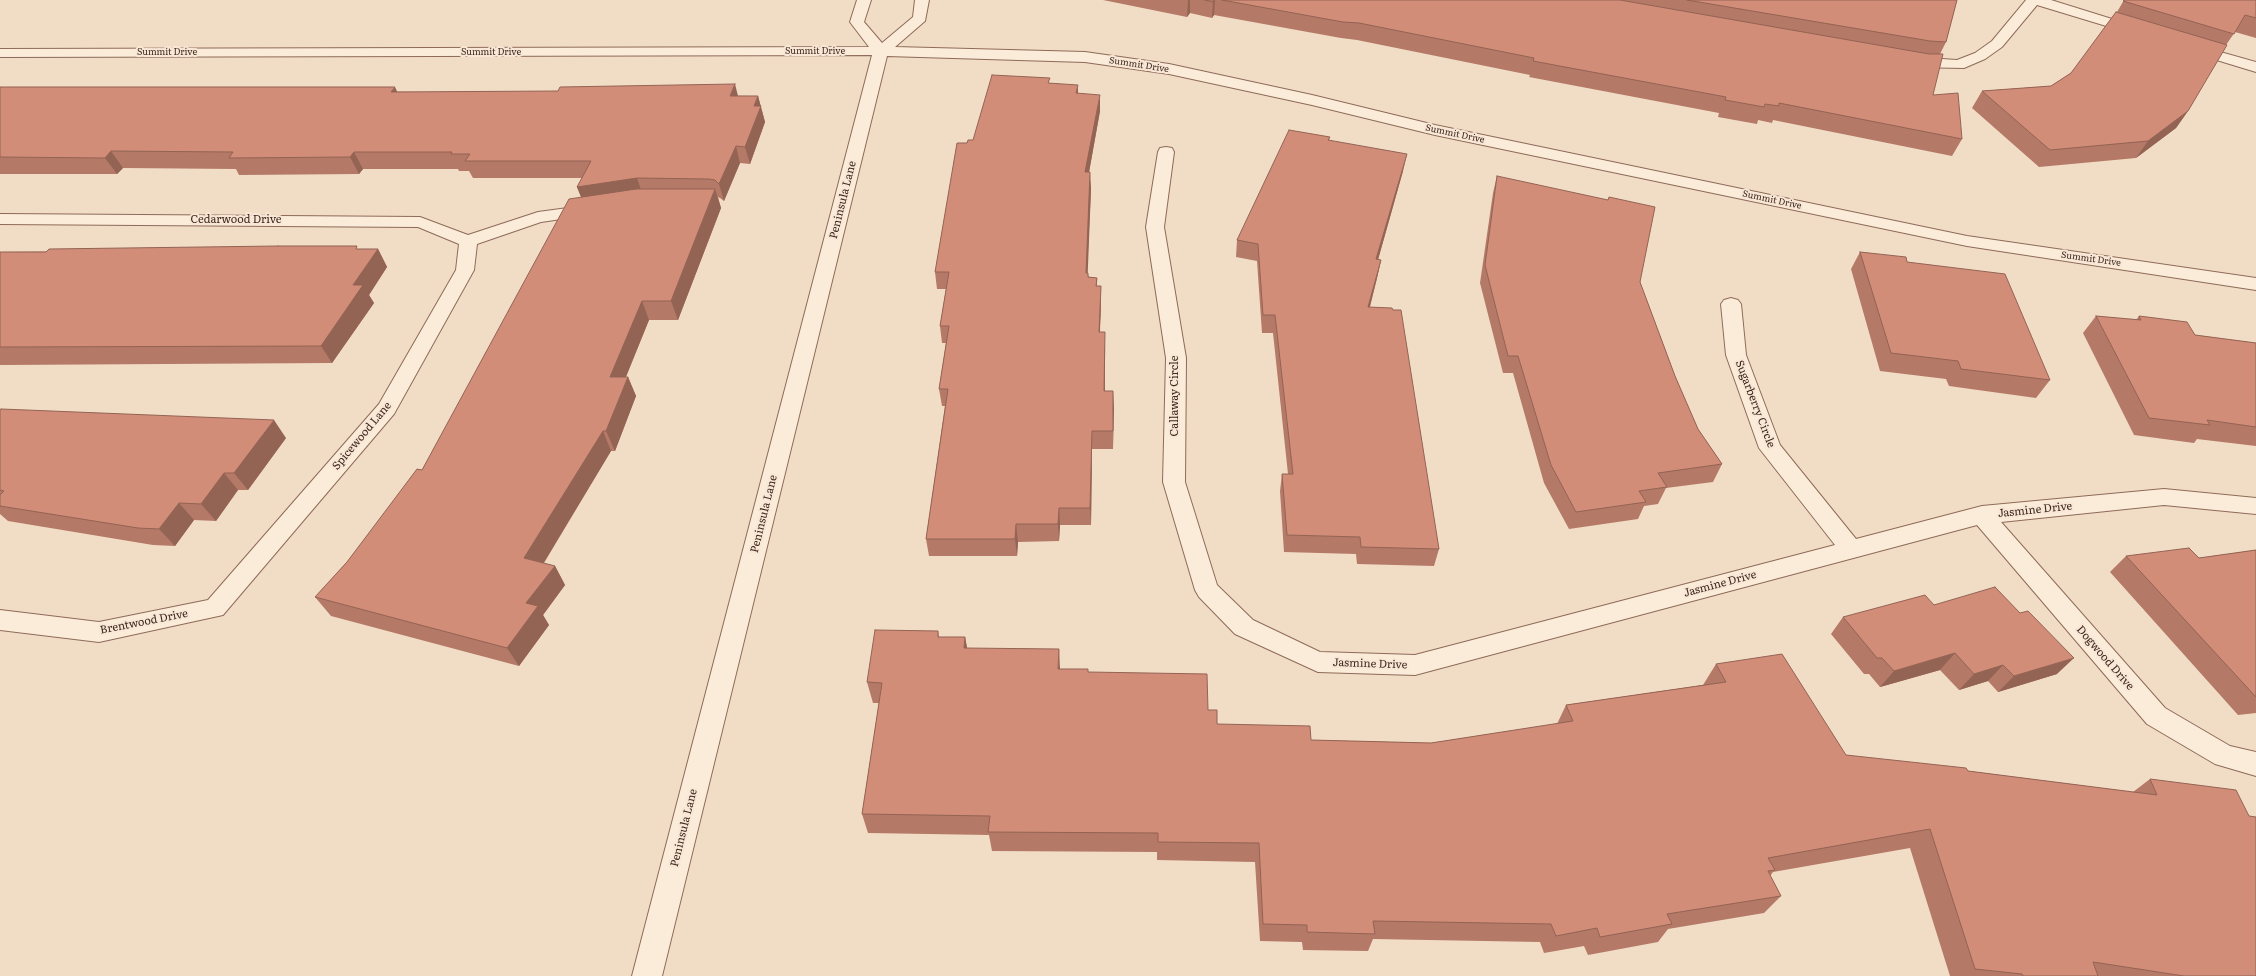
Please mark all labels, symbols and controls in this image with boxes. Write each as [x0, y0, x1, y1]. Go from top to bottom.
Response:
street label: Summit Drive [785, 46, 845, 56]
street label: Summit Drive [137, 47, 197, 57]
street label: Summit Drive [461, 47, 521, 57]
street label: Summit Drive [1108, 55, 1170, 75]
street label: Summit Drive [1424, 122, 1486, 146]
street label: Peninsula Lane [827, 160, 859, 240]
street label: Summit Drive [1741, 188, 1803, 212]
street label: Cedarwood Drive [190, 213, 282, 227]
street label: Summit Drive [2060, 249, 2122, 269]
street label: Callaway Circle [1168, 356, 1182, 436]
street label: Sugarberry Circle [1732, 358, 1778, 450]
street label: Spicewood Lane [330, 399, 394, 473]
street label: Peninsula Lane [748, 474, 780, 554]
street label: Jasmine Drive [1997, 500, 2073, 520]
street label: Jasmine Drive [1682, 568, 1758, 600]
street label: Brentwood Drive [99, 607, 189, 637]
street label: Dogwood Drive [2073, 623, 2137, 693]
street label: Jasmine Drive [1332, 656, 1408, 672]
street label: Peninsula Lane [668, 788, 700, 868]

